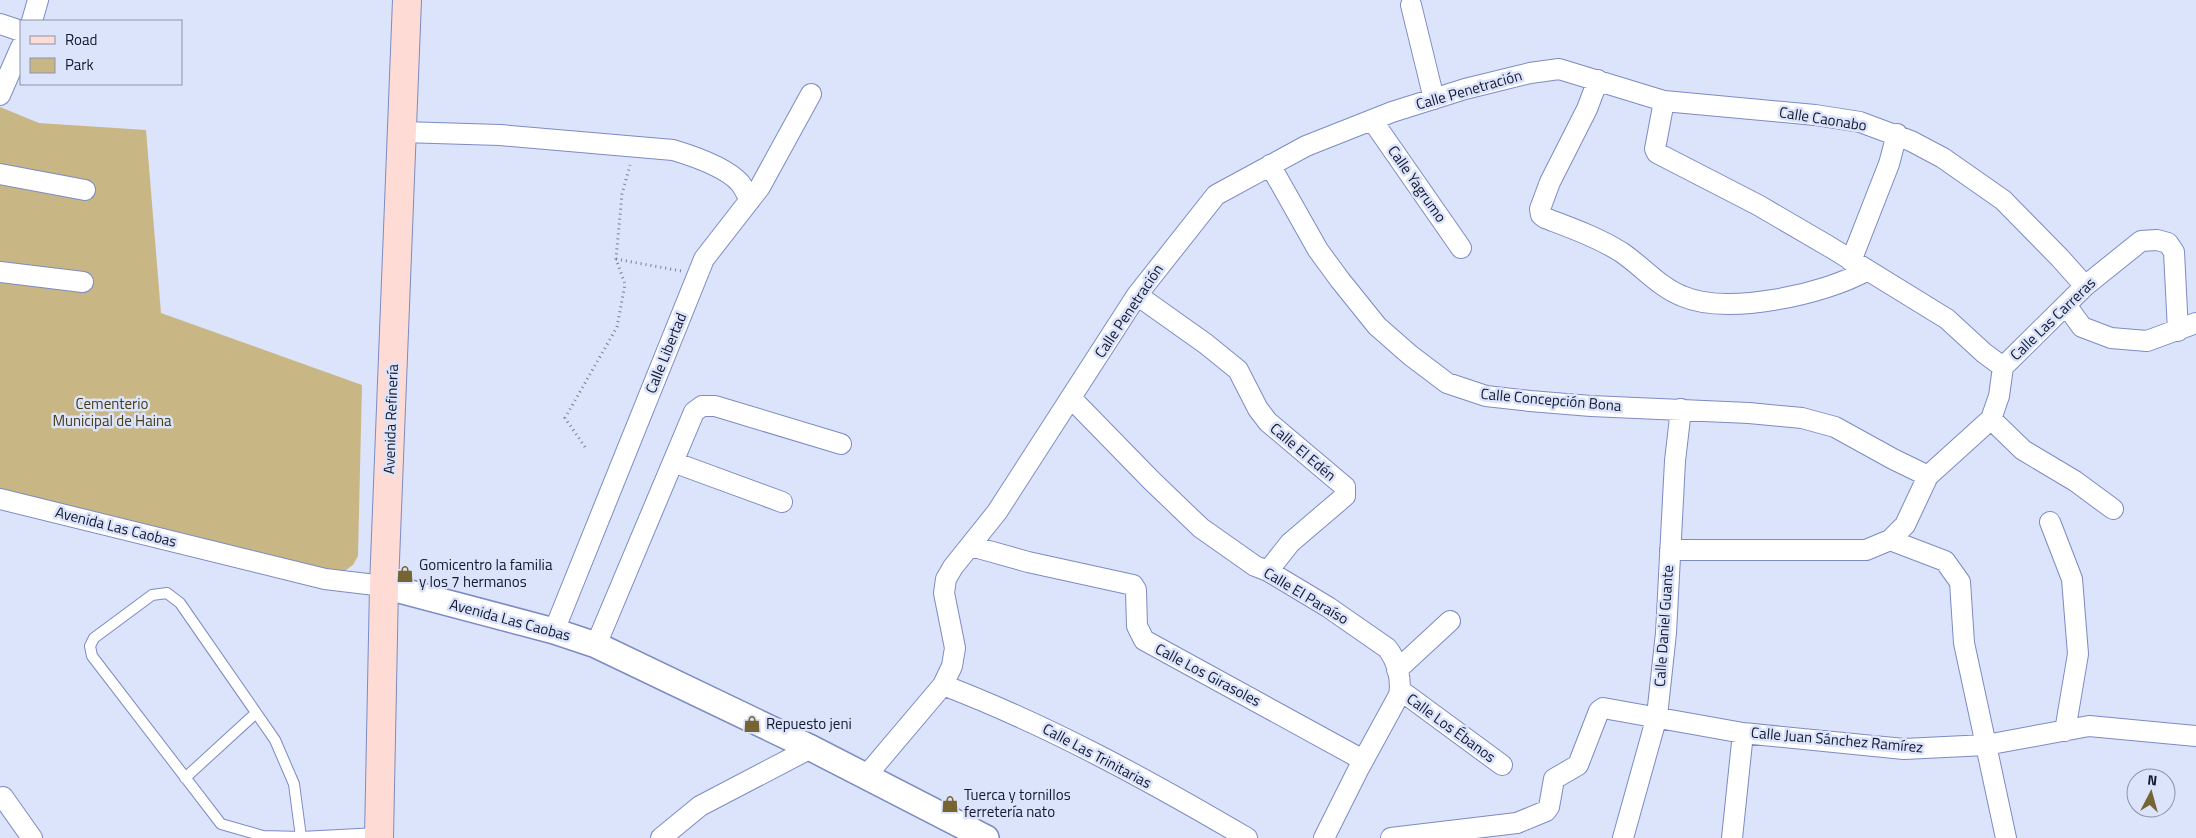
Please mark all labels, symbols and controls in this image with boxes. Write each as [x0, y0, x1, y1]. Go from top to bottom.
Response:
legend [20, 20, 182, 85]
text: Road [65, 28, 97, 51]
text: Park [65, 53, 94, 76]
street label: Calle Penetración [1413, 63, 1525, 116]
street label: Calle Caonabo [1778, 100, 1869, 137]
street label: Calle Yagrumo [1382, 140, 1453, 227]
street label: Calle Penetración [1089, 259, 1169, 362]
street label: Calle Las Carreras [2005, 272, 2101, 366]
street label: Calle Libertad [639, 309, 692, 397]
street label: Avenida Refinería [377, 363, 404, 474]
street label: Calle Concepción Bona [1480, 382, 1623, 417]
park label: Cementerio Municipal de Haina [52, 392, 172, 432]
street label: Calle El Edén [1265, 417, 1341, 486]
street label: Avenida Las Caobas [53, 500, 179, 553]
place label: Gomicentro la familia y los 7 hermanos [419, 553, 553, 593]
street label: Calle El Paraíso [1259, 561, 1353, 630]
shop icon: Gomicentro la familia y los 7 hermanos [395, 564, 415, 584]
street label: Calle Daniel Guante [1648, 564, 1679, 688]
street label: Avenida Las Caobas [447, 592, 573, 647]
street label: Calle Los Girasoles [1151, 637, 1265, 712]
street label: Calle Los Ébanos [1402, 687, 1501, 768]
place label: Repuesto jeni [766, 712, 852, 735]
shop icon: Repuesto jeni [742, 714, 762, 734]
street label: Calle Las Trinitarias [1039, 717, 1156, 794]
street label: Calle Juan Sánchez Ramírez [1750, 721, 1924, 758]
north arrow [2126, 768, 2176, 818]
text: N [2146, 769, 2158, 791]
place label: Tuerca y tornillos ferretería nato [964, 783, 1071, 823]
shop icon: Tuerca y tornillos ferretería nato [940, 794, 960, 814]

